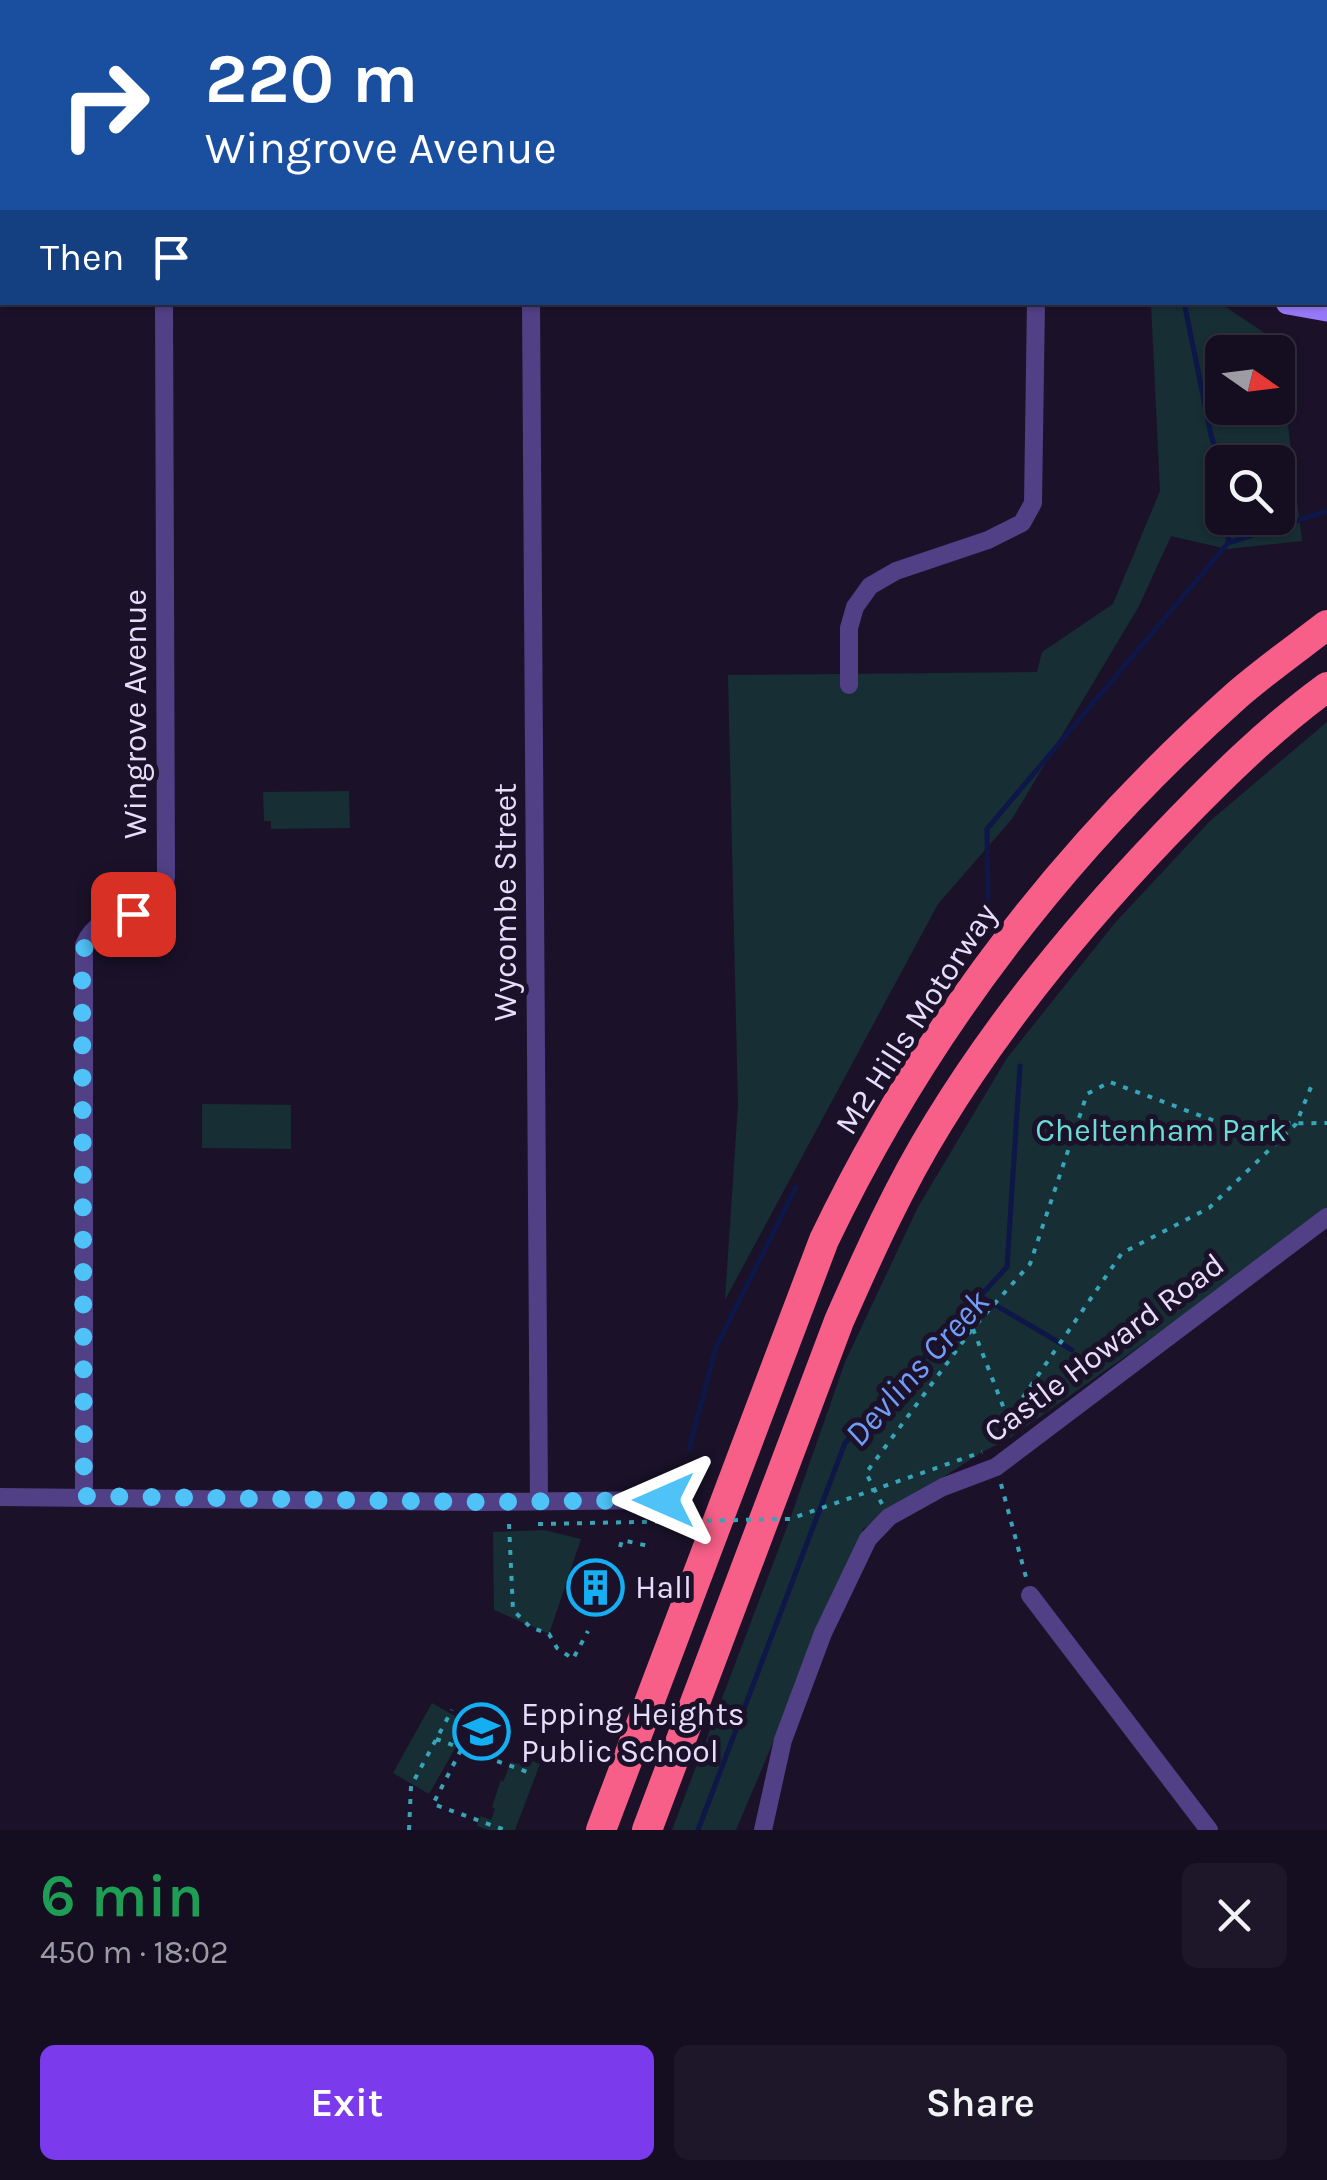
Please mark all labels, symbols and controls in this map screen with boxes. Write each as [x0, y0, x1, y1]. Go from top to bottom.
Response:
text: 220 m [205, 38, 418, 120]
icon: right [40, 40, 170, 170]
text: Wingrove Avenue [205, 122, 557, 174]
icon: arrive [144, 230, 199, 285]
text: Then [40, 235, 124, 280]
north arrow [1205, 335, 1295, 425]
map controls [1205, 335, 1295, 535]
button: search [1205, 445, 1295, 535]
street label: Wingrove Avenue [117, 589, 154, 839]
street label: Wycombe Street [487, 783, 524, 1021]
pin [91, 872, 176, 957]
icon: arrive [106, 887, 161, 942]
street label: M2 Hills Motorway [828, 897, 1005, 1141]
park label: Cheltenham Park [1035, 1112, 1287, 1149]
street label: Castle Howard Road [977, 1246, 1231, 1450]
water label: Devlins Creek [836, 1281, 998, 1454]
position arrow [612, 1448, 716, 1552]
building icon: Hall [566, 1557, 626, 1617]
place label: Hall [635, 1569, 692, 1606]
place label: Epping Heights Public School [521, 1696, 745, 1770]
school or university icon: Epping Heights Public School [452, 1702, 512, 1762]
text: 6 min [40, 1861, 204, 1931]
button: close [1182, 1863, 1287, 1968]
text: 450 m · 18:02 [40, 1934, 229, 1971]
button: Exit [40, 2045, 654, 2160]
button: Share [674, 2045, 1287, 2160]

